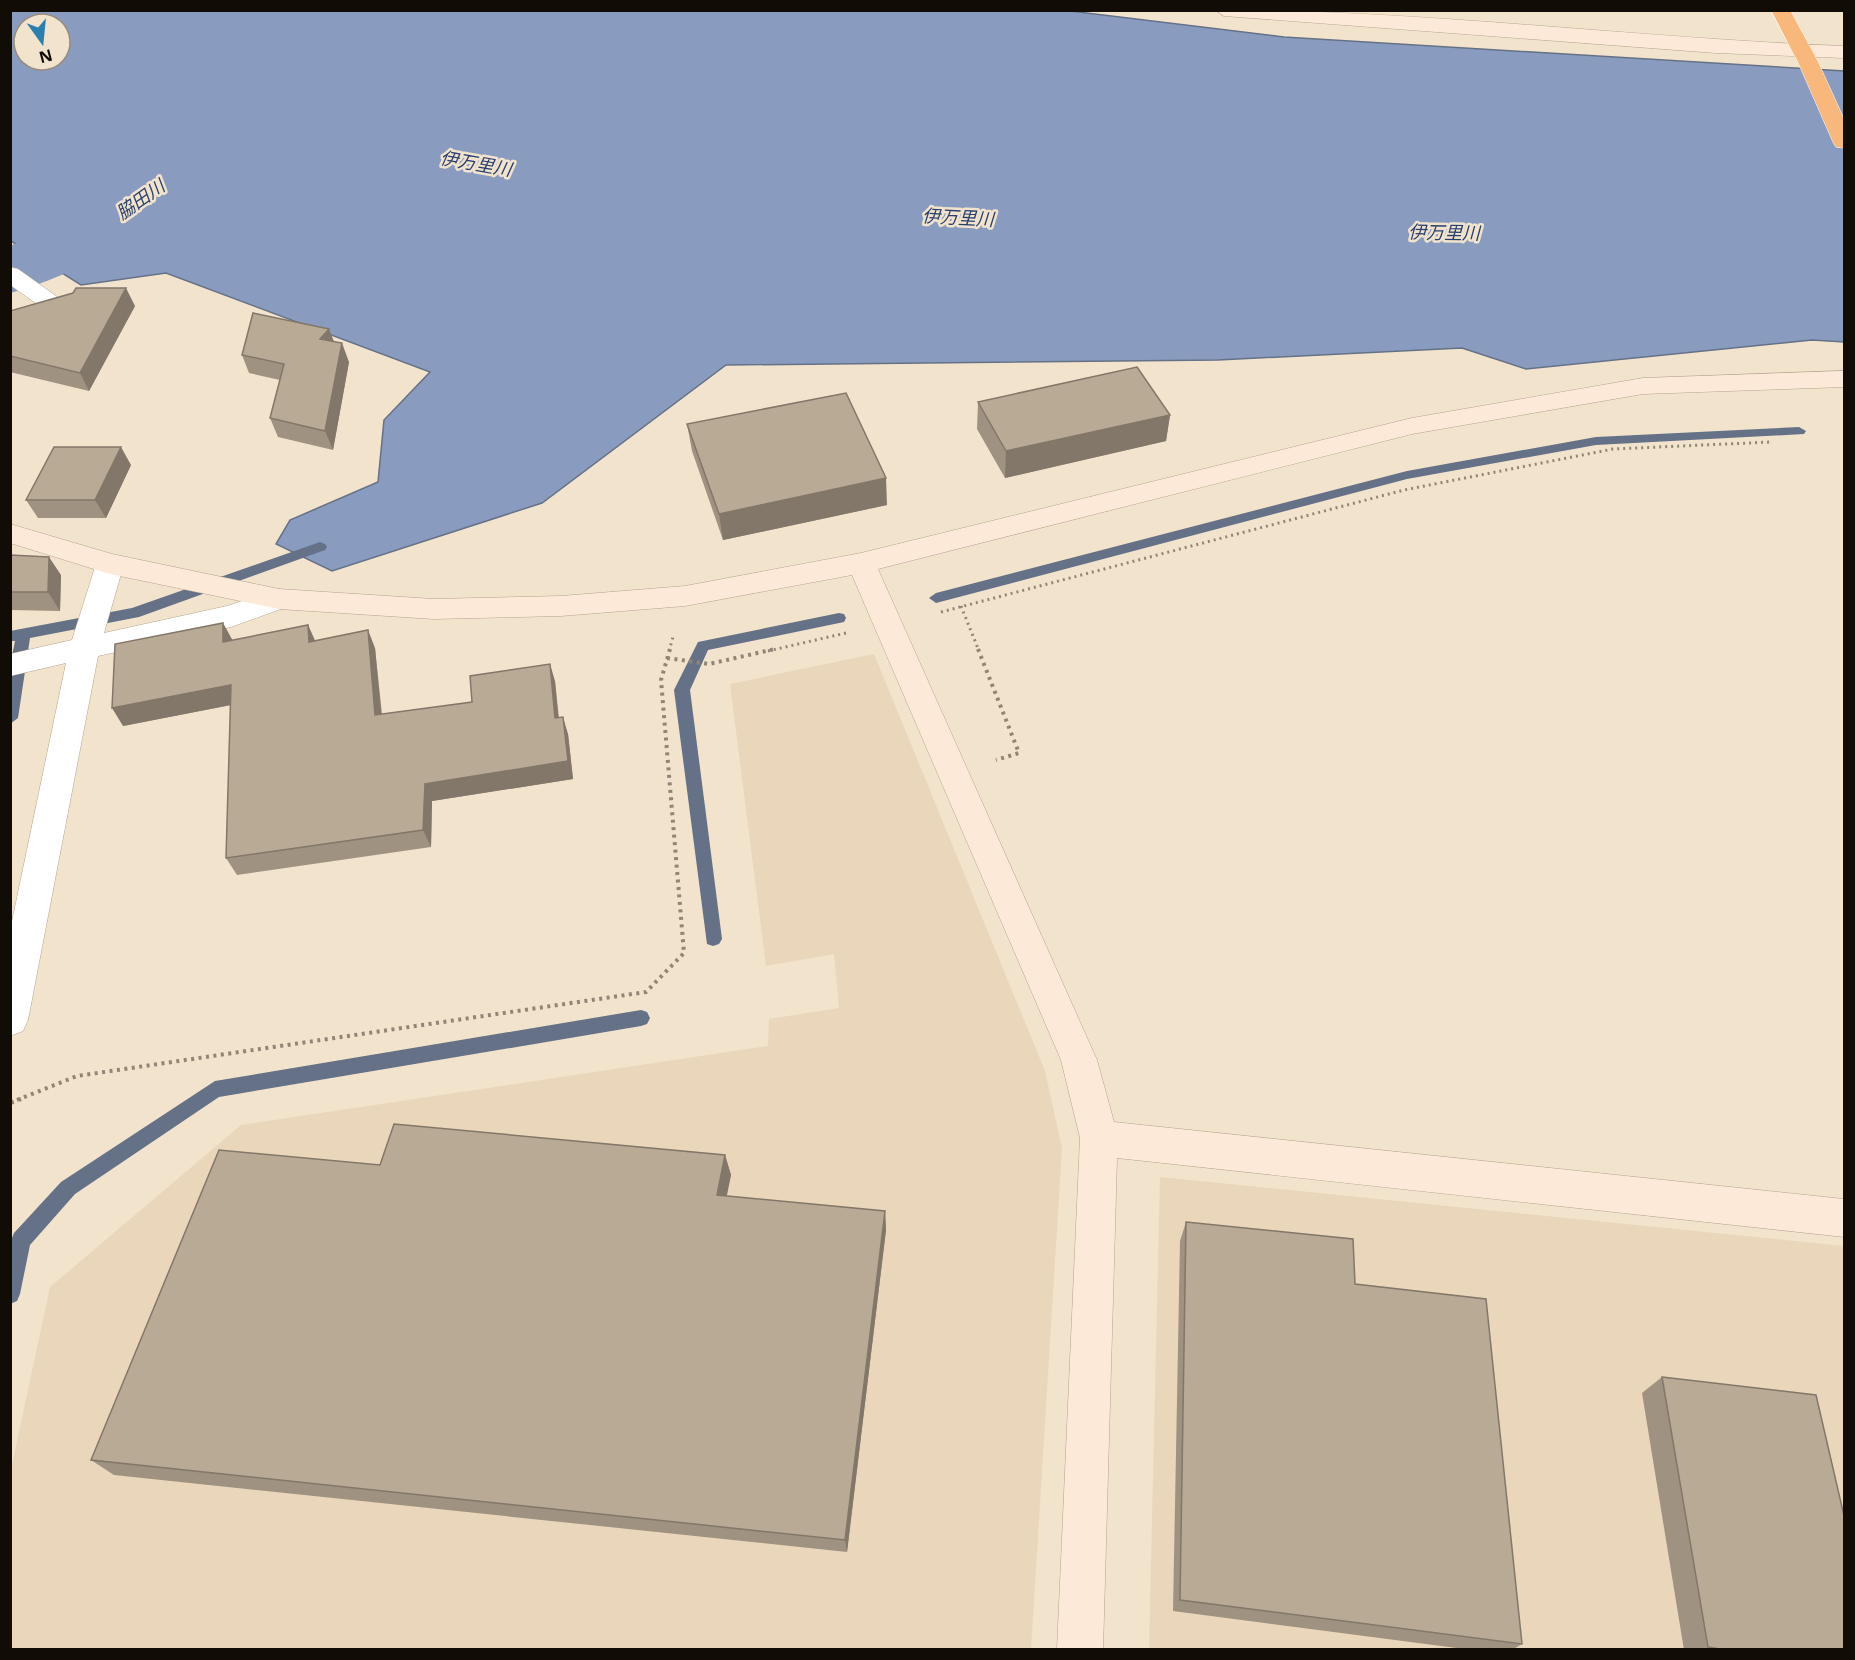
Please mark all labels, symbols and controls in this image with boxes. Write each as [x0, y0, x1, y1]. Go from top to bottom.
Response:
north arrow [12, 12, 72, 72]
text: N [37, 44, 55, 69]
water label: 伊万里川 [438, 145, 516, 181]
water label: 脇田川 [111, 173, 171, 224]
water label: 伊万里川 [921, 203, 997, 231]
water label: 伊万里川 [1408, 219, 1482, 245]

